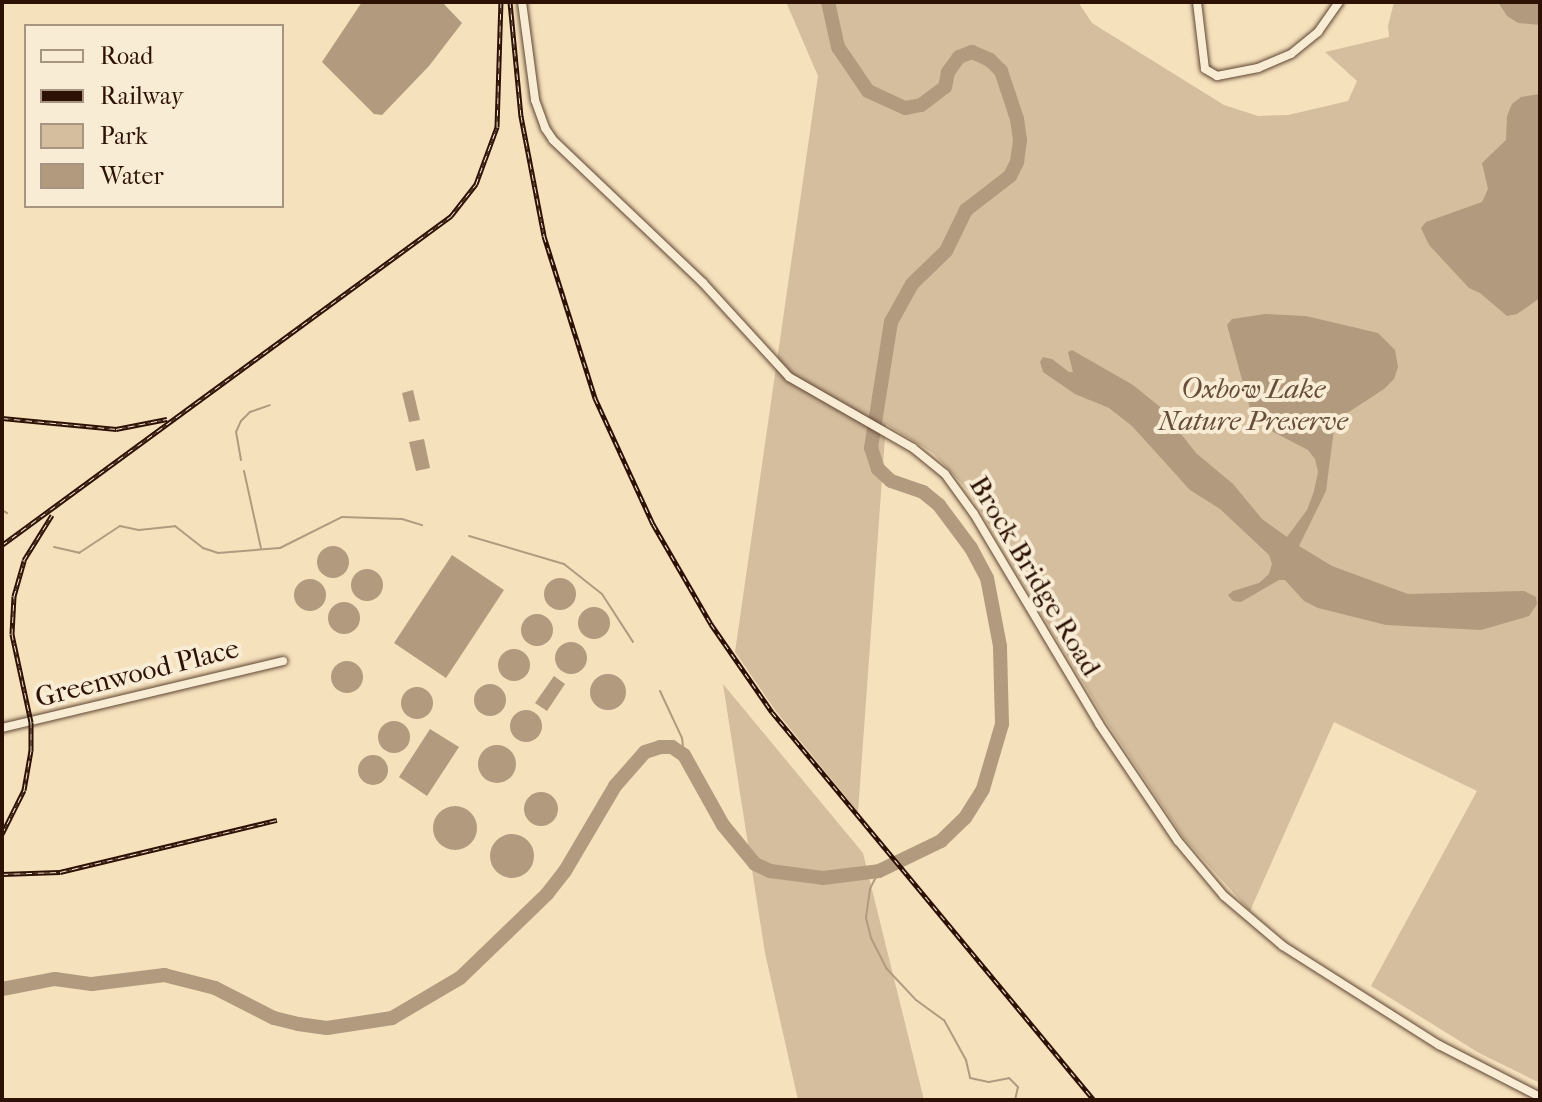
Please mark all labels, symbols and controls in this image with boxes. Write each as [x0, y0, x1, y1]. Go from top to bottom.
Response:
legend [24, 24, 284, 208]
text: Road [100, 42, 153, 70]
text: Railway [100, 82, 183, 110]
text: Park [100, 122, 148, 150]
text: Water [100, 162, 164, 190]
park label: Oxbow Lake Nature Preserve [1158, 372, 1348, 438]
street label: Brock Bridge Road [962, 470, 1108, 682]
street label: Greenwood Place [32, 631, 242, 715]

